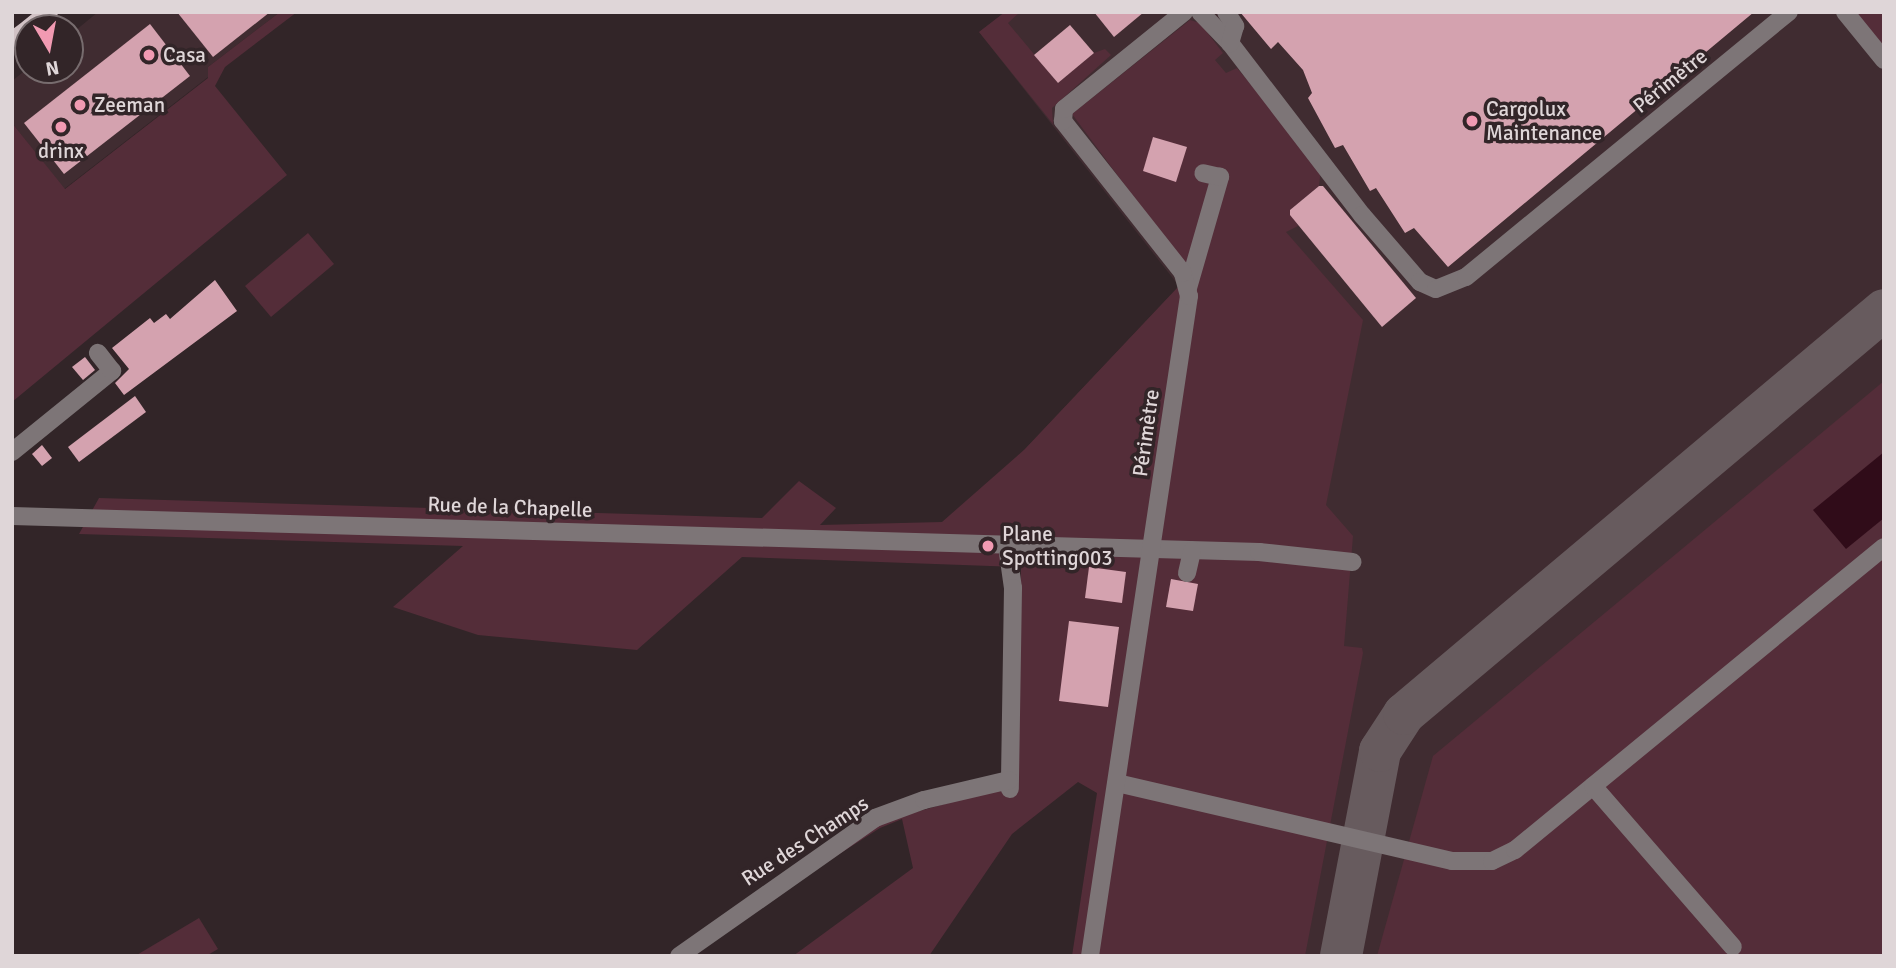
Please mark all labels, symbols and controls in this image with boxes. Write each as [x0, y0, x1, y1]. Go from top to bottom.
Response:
north arrow [14, 14, 84, 84]
place label: Casa [163, 42, 206, 68]
street label: Périmètre [1628, 43, 1712, 119]
marker: Casa [141, 47, 157, 63]
text: N [44, 55, 61, 81]
place label: Zeeman [94, 92, 165, 118]
place label: Cargolux Maintenance [1486, 96, 1602, 146]
marker: Zeeman [72, 97, 88, 113]
marker: Cargolux Maintenance [1464, 113, 1480, 129]
marker: drinx [53, 119, 69, 135]
place label: drinx [38, 138, 84, 164]
street label: Périmètre [1127, 388, 1165, 478]
street label: Rue de la Chapelle [427, 492, 593, 522]
place label: Plane Spotting003 [1002, 521, 1113, 571]
marker: Plane Spotting003 [980, 538, 996, 554]
street label: Rue des Champs [737, 791, 873, 891]

